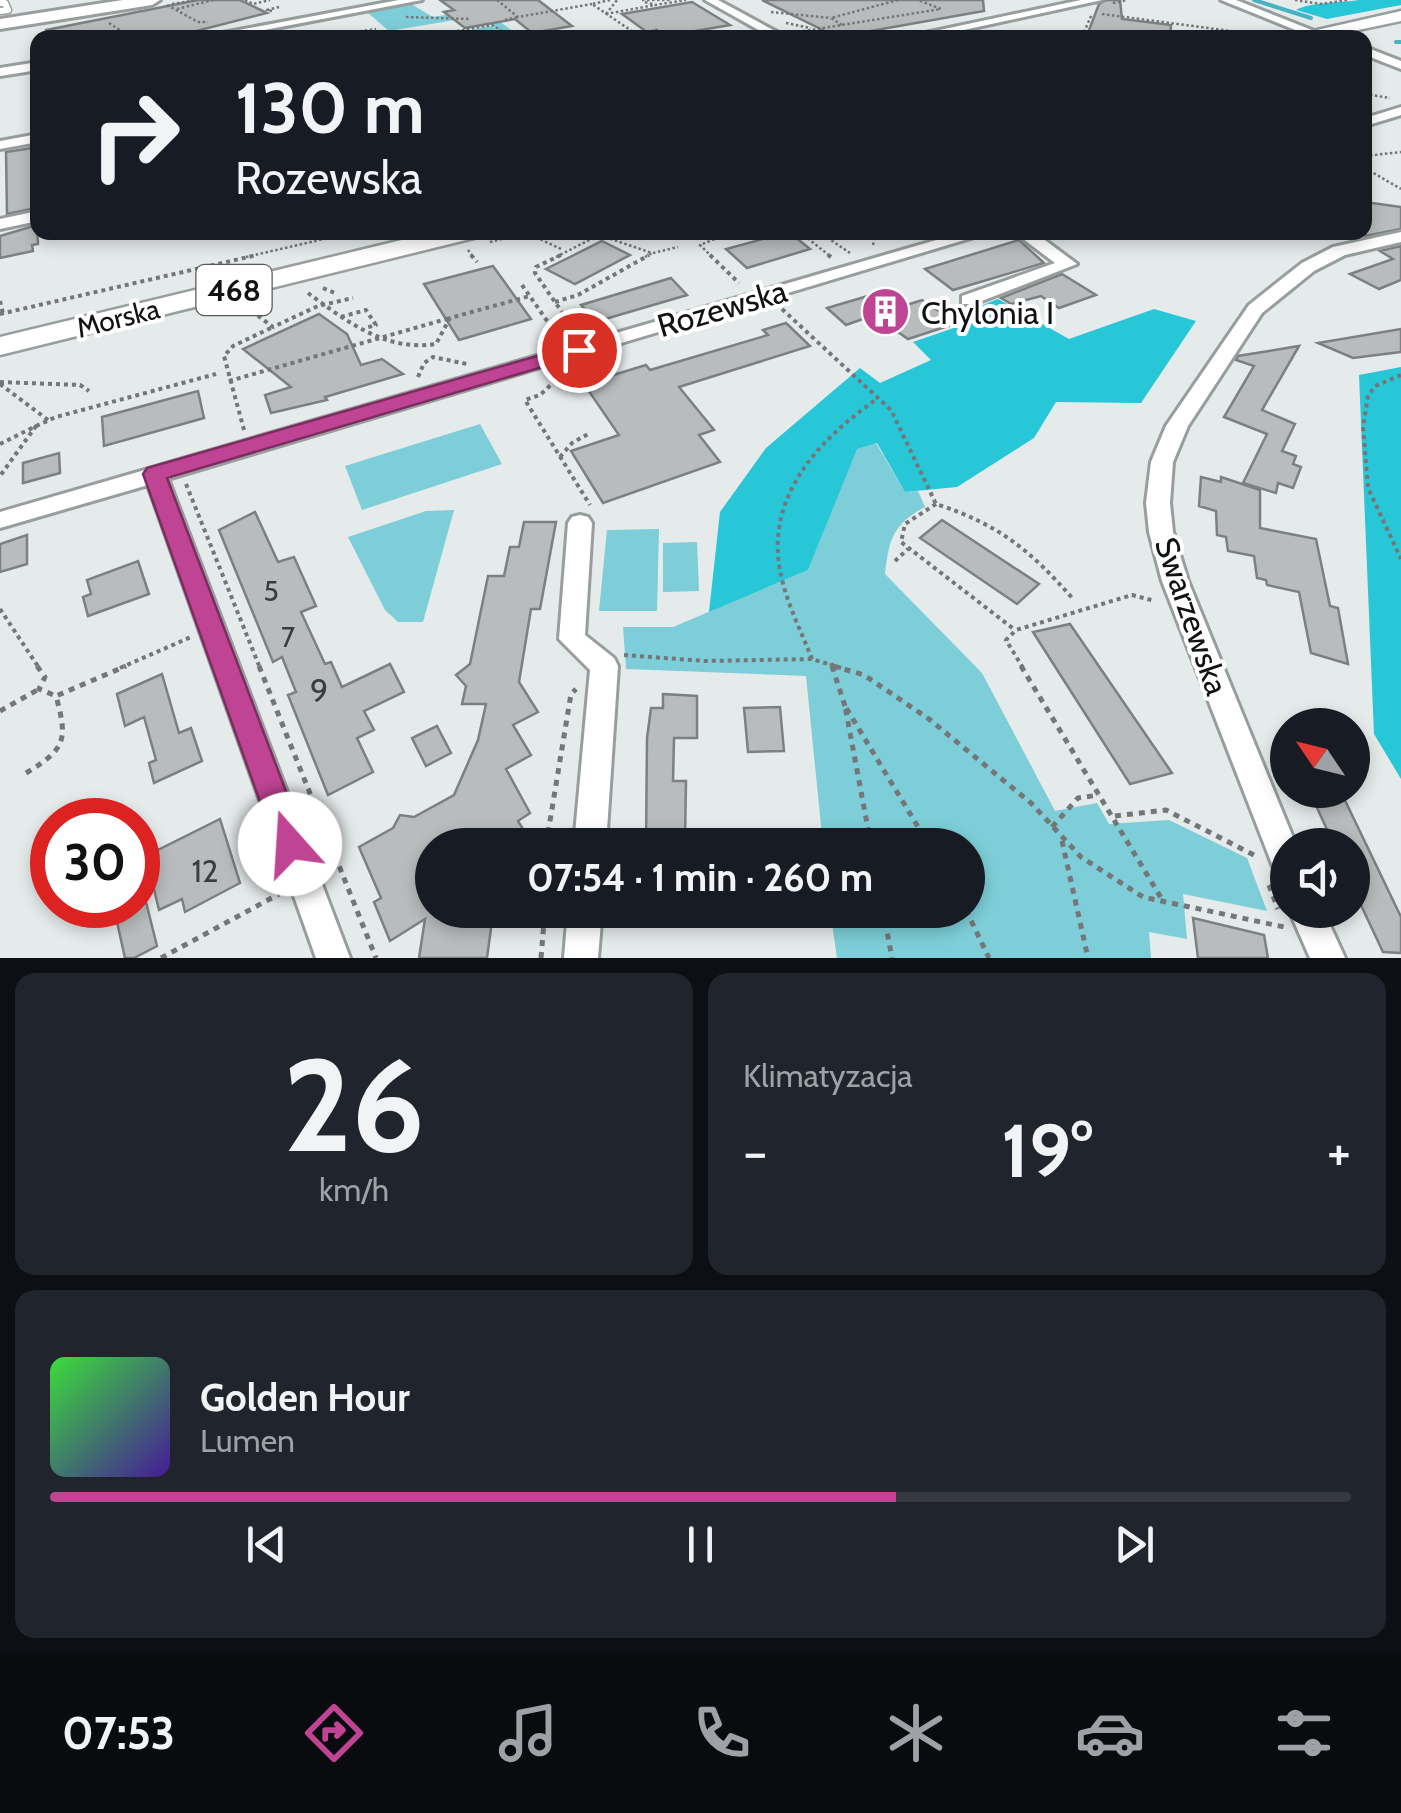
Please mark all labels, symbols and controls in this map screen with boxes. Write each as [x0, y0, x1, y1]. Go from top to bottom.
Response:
text: 130 m [235, 65, 425, 151]
icon: right [70, 70, 200, 200]
text: Rozewska [235, 151, 422, 205]
road number: 468 [196, 265, 272, 315]
street label: Rozewska [653, 271, 792, 345]
building icon: Chylonia I [860, 286, 912, 338]
street label: Morska [73, 291, 163, 345]
place label: Chylonia I [921, 293, 1054, 332]
pin [537, 308, 622, 393]
icon: arrive [552, 323, 607, 378]
street label: Swarzewska [1147, 532, 1237, 700]
house number: 5 [263, 574, 279, 608]
house number: 7 [281, 620, 295, 654]
house number: 9 [310, 670, 328, 709]
north arrow [1270, 708, 1370, 808]
map controls [1270, 708, 1370, 928]
position arrow [238, 792, 342, 896]
speed limit sign: 30 [30, 798, 160, 928]
button: sound [1270, 828, 1370, 928]
house number: 12 [191, 851, 219, 890]
text: 07:54 · 1 min · 260 m [527, 854, 873, 901]
text: 26 [283, 1026, 425, 1184]
text: Klimatyzacja [743, 1056, 913, 1095]
text: 19° [1001, 1105, 1093, 1196]
text: − [743, 1118, 767, 1185]
text: + [1327, 1118, 1351, 1185]
text: km/h [319, 1170, 389, 1209]
text: Golden Hour [200, 1374, 410, 1421]
text: Lumen [200, 1421, 295, 1460]
icon: previous [239, 1517, 294, 1572]
icon: pause [673, 1517, 728, 1572]
icon: next [1107, 1517, 1162, 1572]
icon: directions [299, 1698, 369, 1768]
icon: music [493, 1698, 563, 1768]
icon: phone [687, 1698, 757, 1768]
icon: climate [881, 1698, 951, 1768]
icon: car [1075, 1698, 1145, 1768]
icon: filters [1269, 1698, 1339, 1768]
text: 07:53 [62, 1706, 175, 1760]

